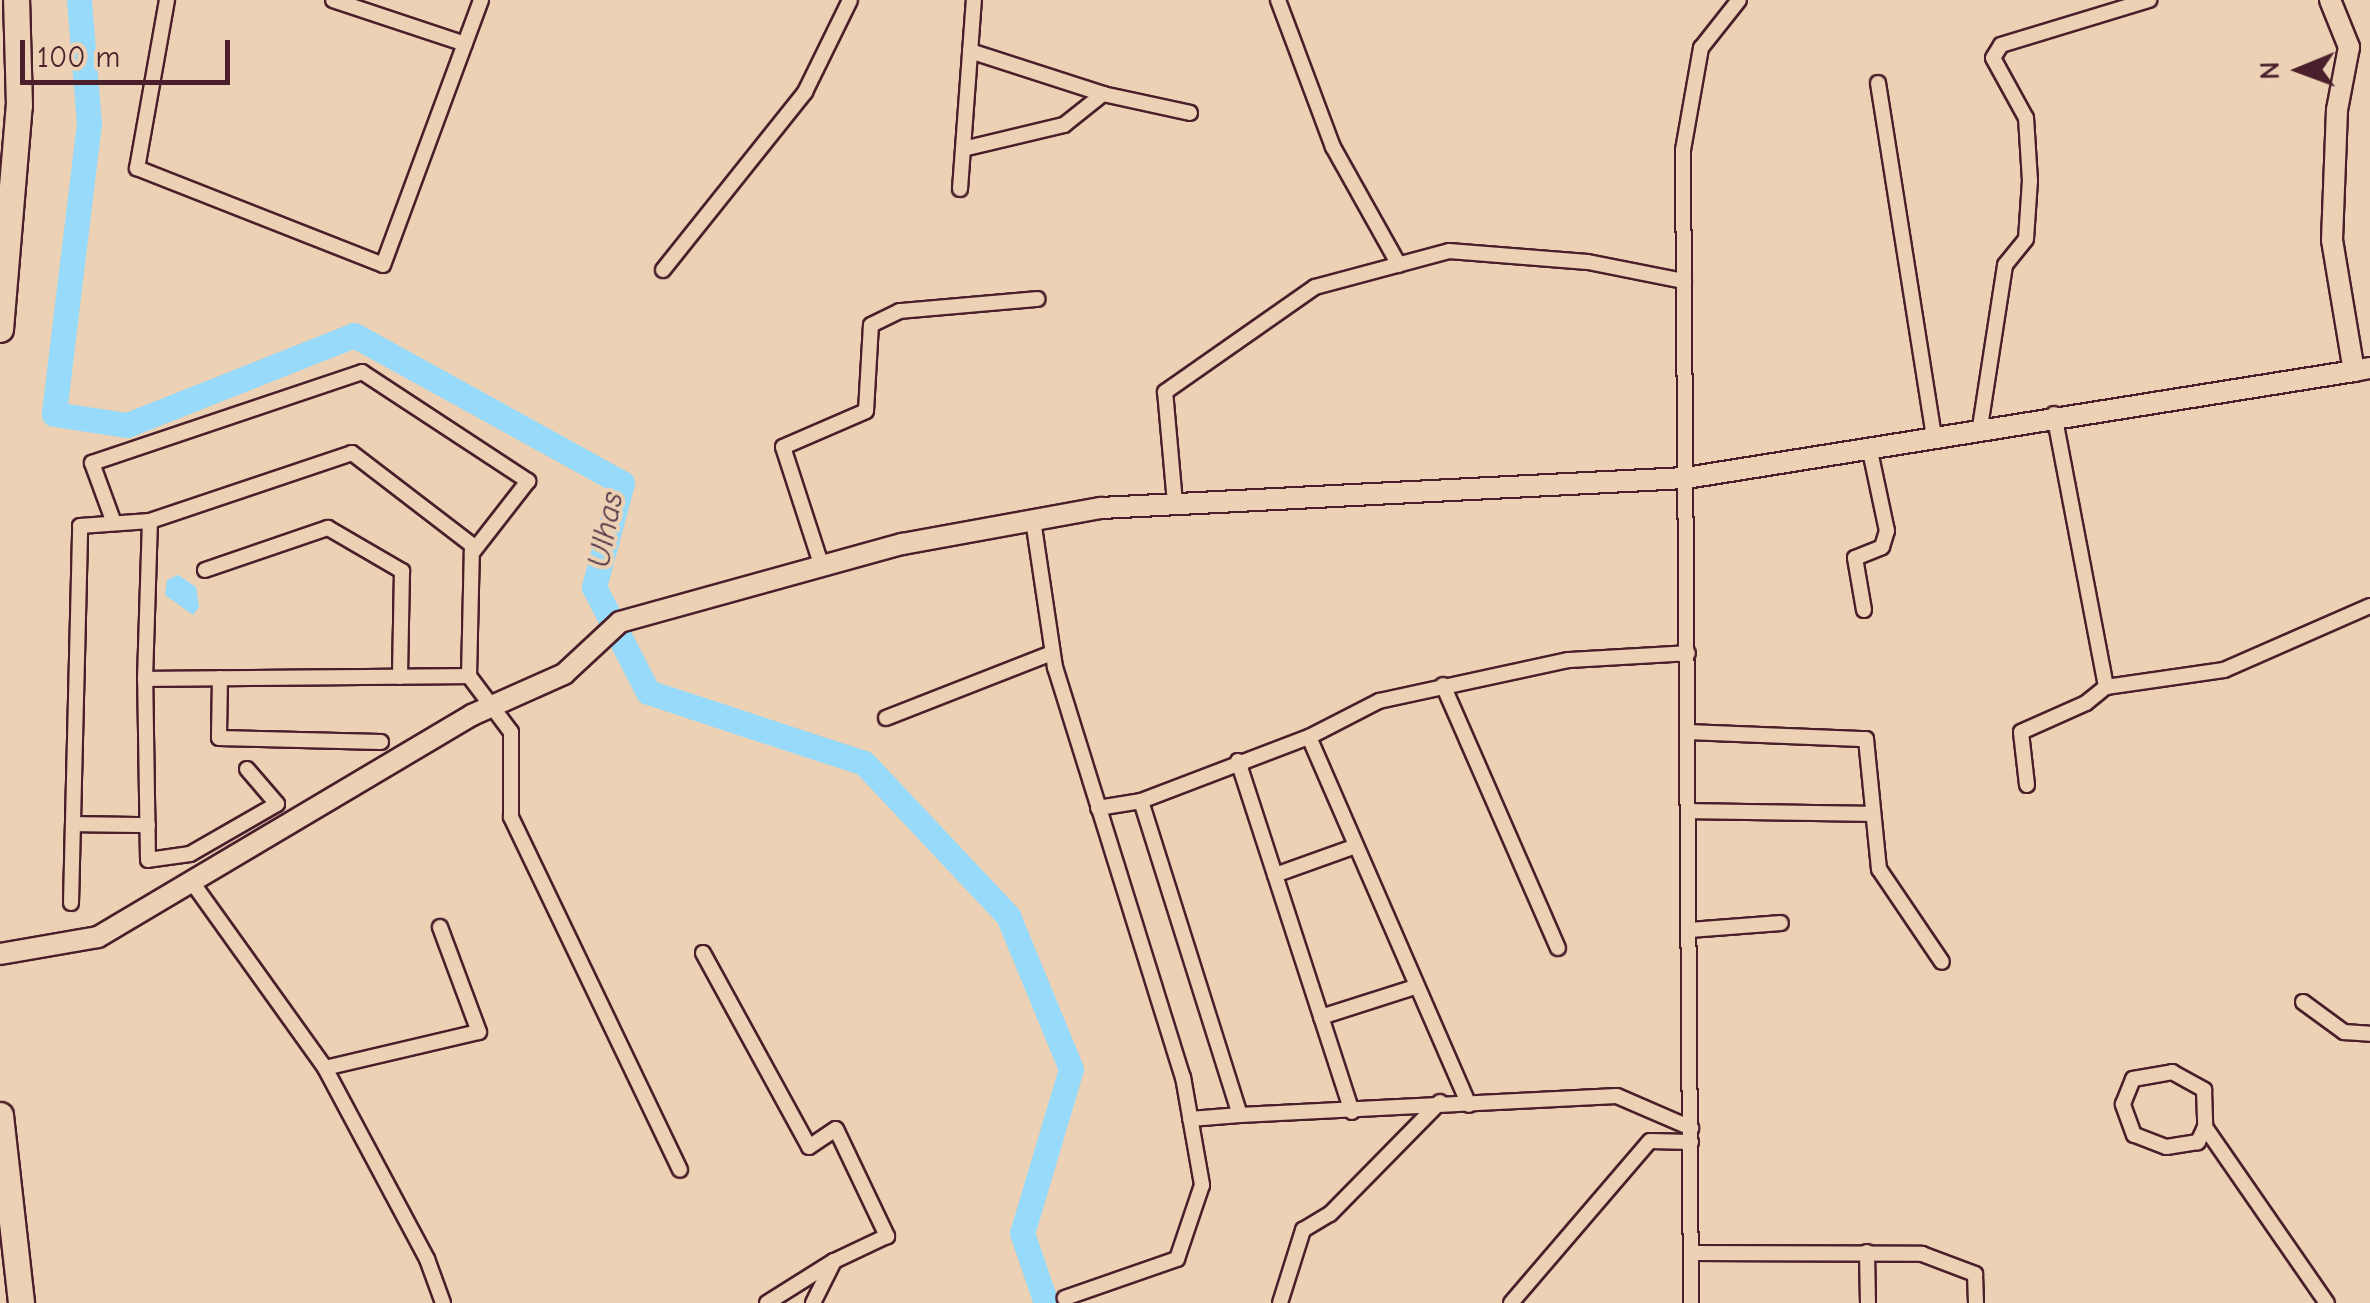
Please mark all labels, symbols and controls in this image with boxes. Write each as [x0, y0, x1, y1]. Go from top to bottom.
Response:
scale bar [25, 20, 235, 82]
north arrow [2250, 20, 2350, 120]
text: 100 m [37, 40, 120, 75]
text: N [2254, 61, 2286, 80]
water label: Ulhas [580, 489, 632, 571]

